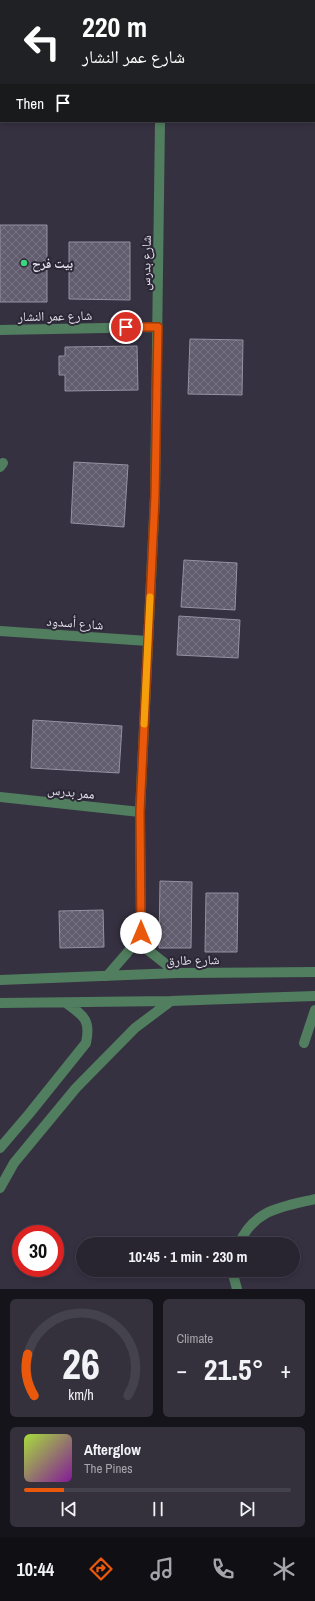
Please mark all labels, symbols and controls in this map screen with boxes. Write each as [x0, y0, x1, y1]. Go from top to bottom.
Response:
text: 220 m [82, 8, 147, 46]
icon: left [16, 16, 68, 68]
text: شارع عمر النشار [82, 44, 185, 69]
icon: arrive [52, 92, 74, 114]
text: Then [16, 93, 44, 114]
street label: شارع بدرس [137, 235, 156, 291]
place label: بيت فرح [32, 255, 73, 272]
marker: بيت فرح [19, 258, 29, 268]
street label: شارع عمر النشار [17, 307, 92, 326]
pin [109, 310, 143, 344]
icon: arrive [115, 316, 137, 338]
street label: شارع أسدود [46, 613, 104, 634]
street label: ممر بدرس [47, 781, 96, 803]
position arrow [120, 912, 162, 954]
street label: شارع طارق [166, 951, 220, 970]
speed limit sign: 30 [12, 1225, 64, 1277]
text: 10:45 · 1 min · 230 m [129, 1246, 247, 1267]
text: Climate [177, 1330, 213, 1347]
text: 26 [62, 1336, 100, 1392]
text: 21.5° [204, 1349, 264, 1389]
text: − [177, 1355, 187, 1385]
text: + [280, 1355, 291, 1385]
text: km/h [69, 1385, 94, 1404]
text: Afterglow [84, 1439, 141, 1460]
text: The Pines [84, 1460, 133, 1477]
icon: previous [58, 1498, 80, 1520]
icon: pause [147, 1498, 169, 1520]
icon: next [236, 1498, 258, 1520]
icon: directions [87, 1555, 115, 1583]
icon: music [148, 1555, 176, 1583]
icon: phone [209, 1555, 237, 1583]
icon: climate [270, 1555, 298, 1583]
text: 10:44 [17, 1557, 54, 1582]

